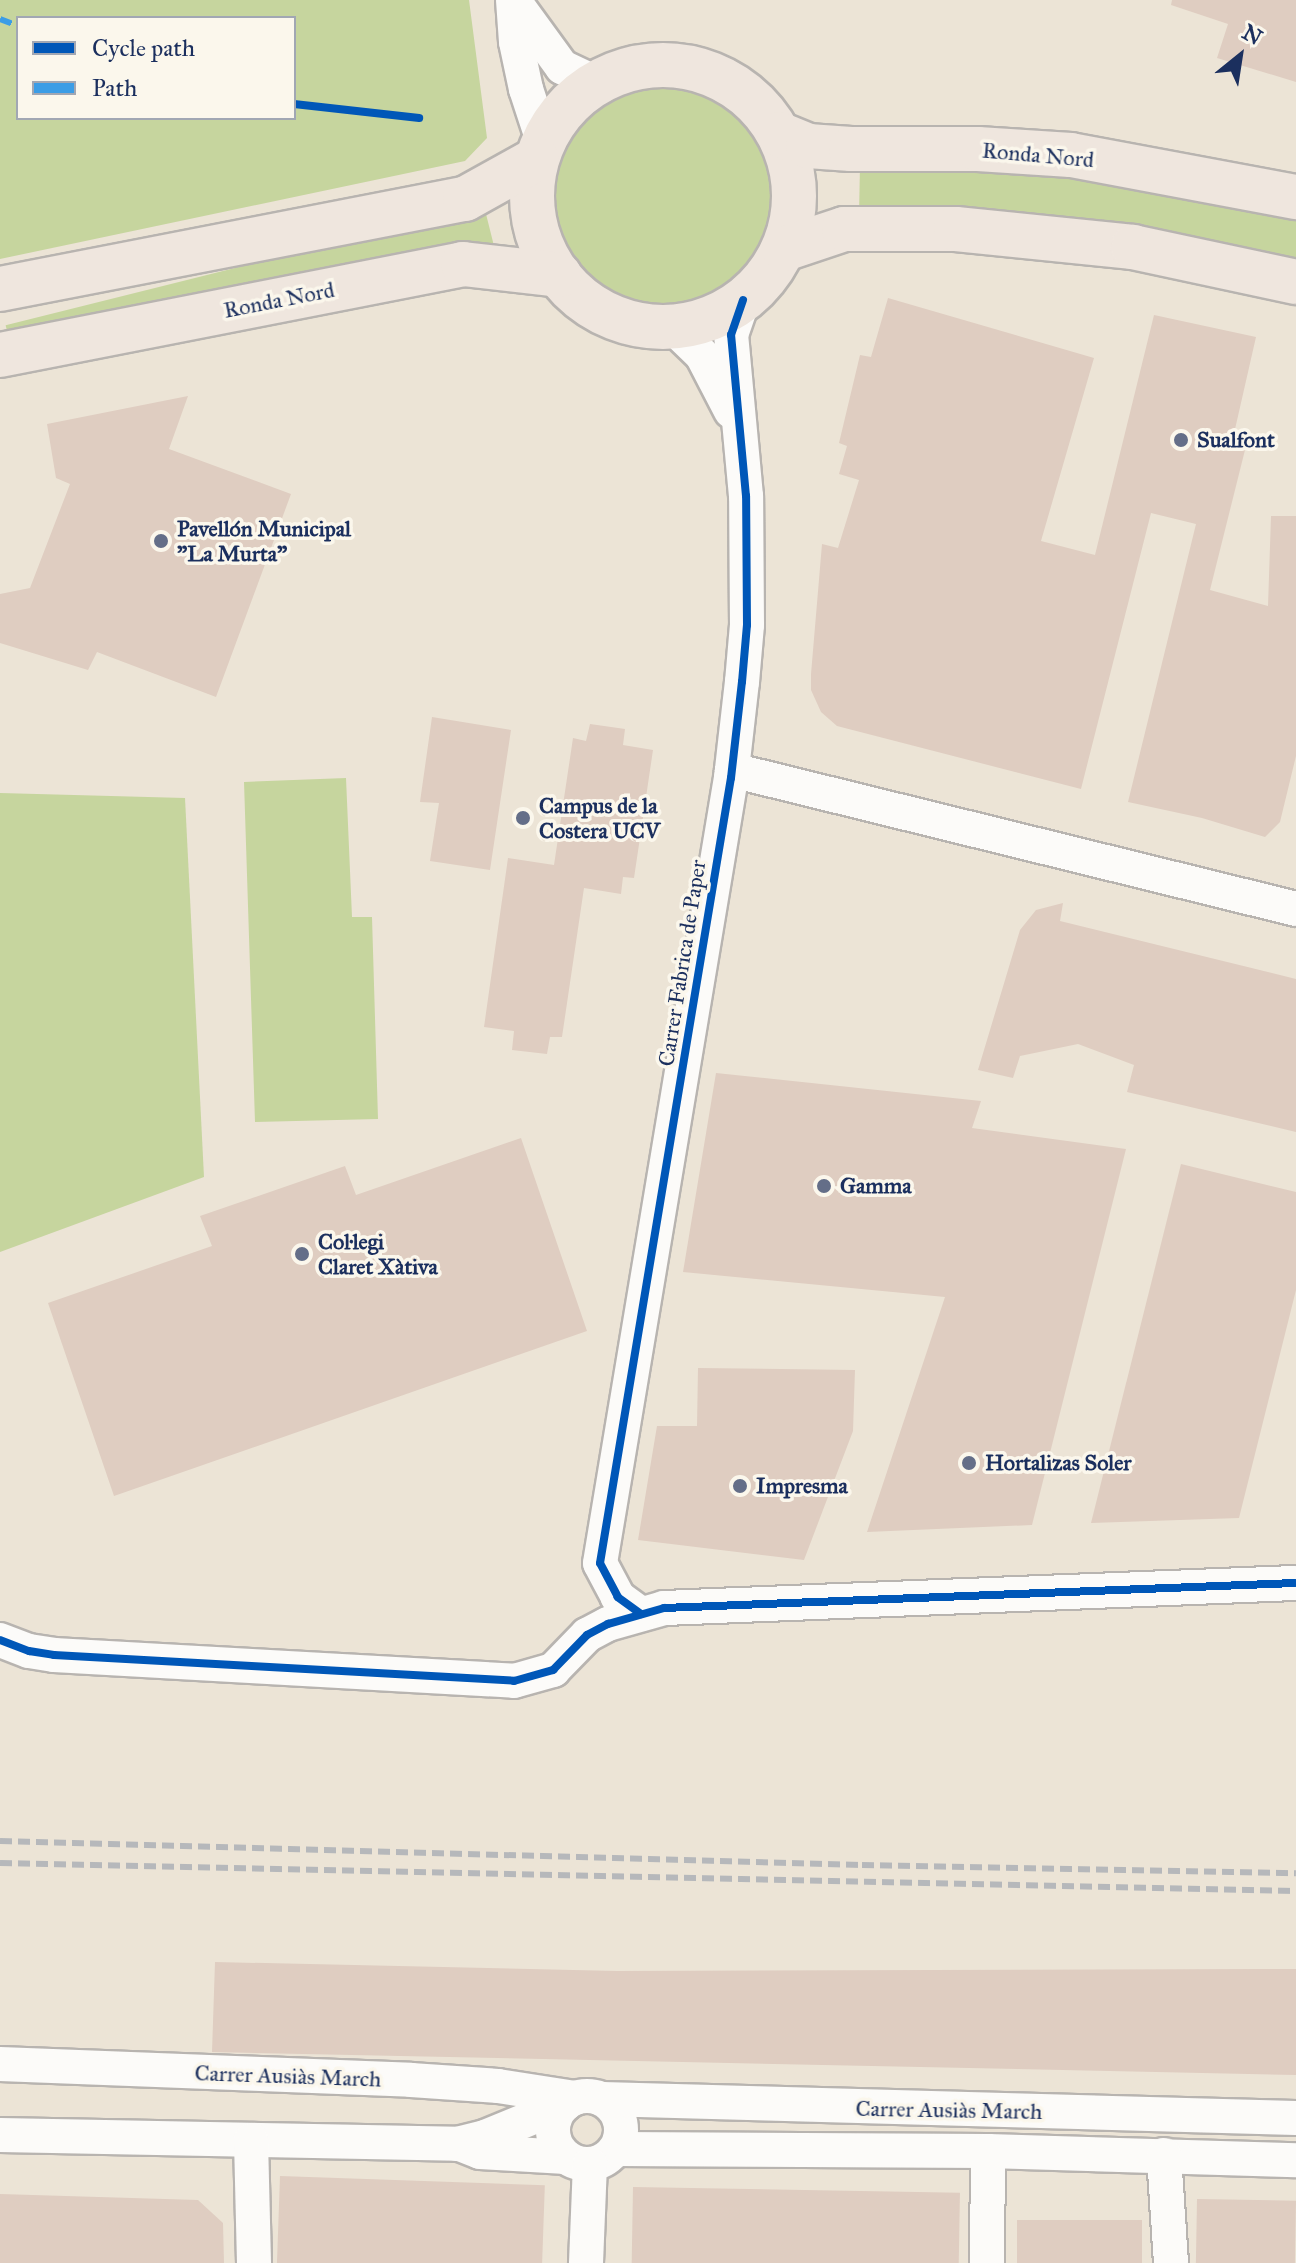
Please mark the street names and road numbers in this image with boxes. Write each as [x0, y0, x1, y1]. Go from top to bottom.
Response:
street label: Ronda Nord [981, 137, 1095, 173]
street label: Ronda Nord [221, 276, 337, 324]
street label: Carrer Fabrica de Paper [653, 858, 711, 1068]
street label: Carrer Ausiàs March [194, 2060, 382, 2092]
street label: Carrer Ausiàs March [855, 2095, 1043, 2125]

